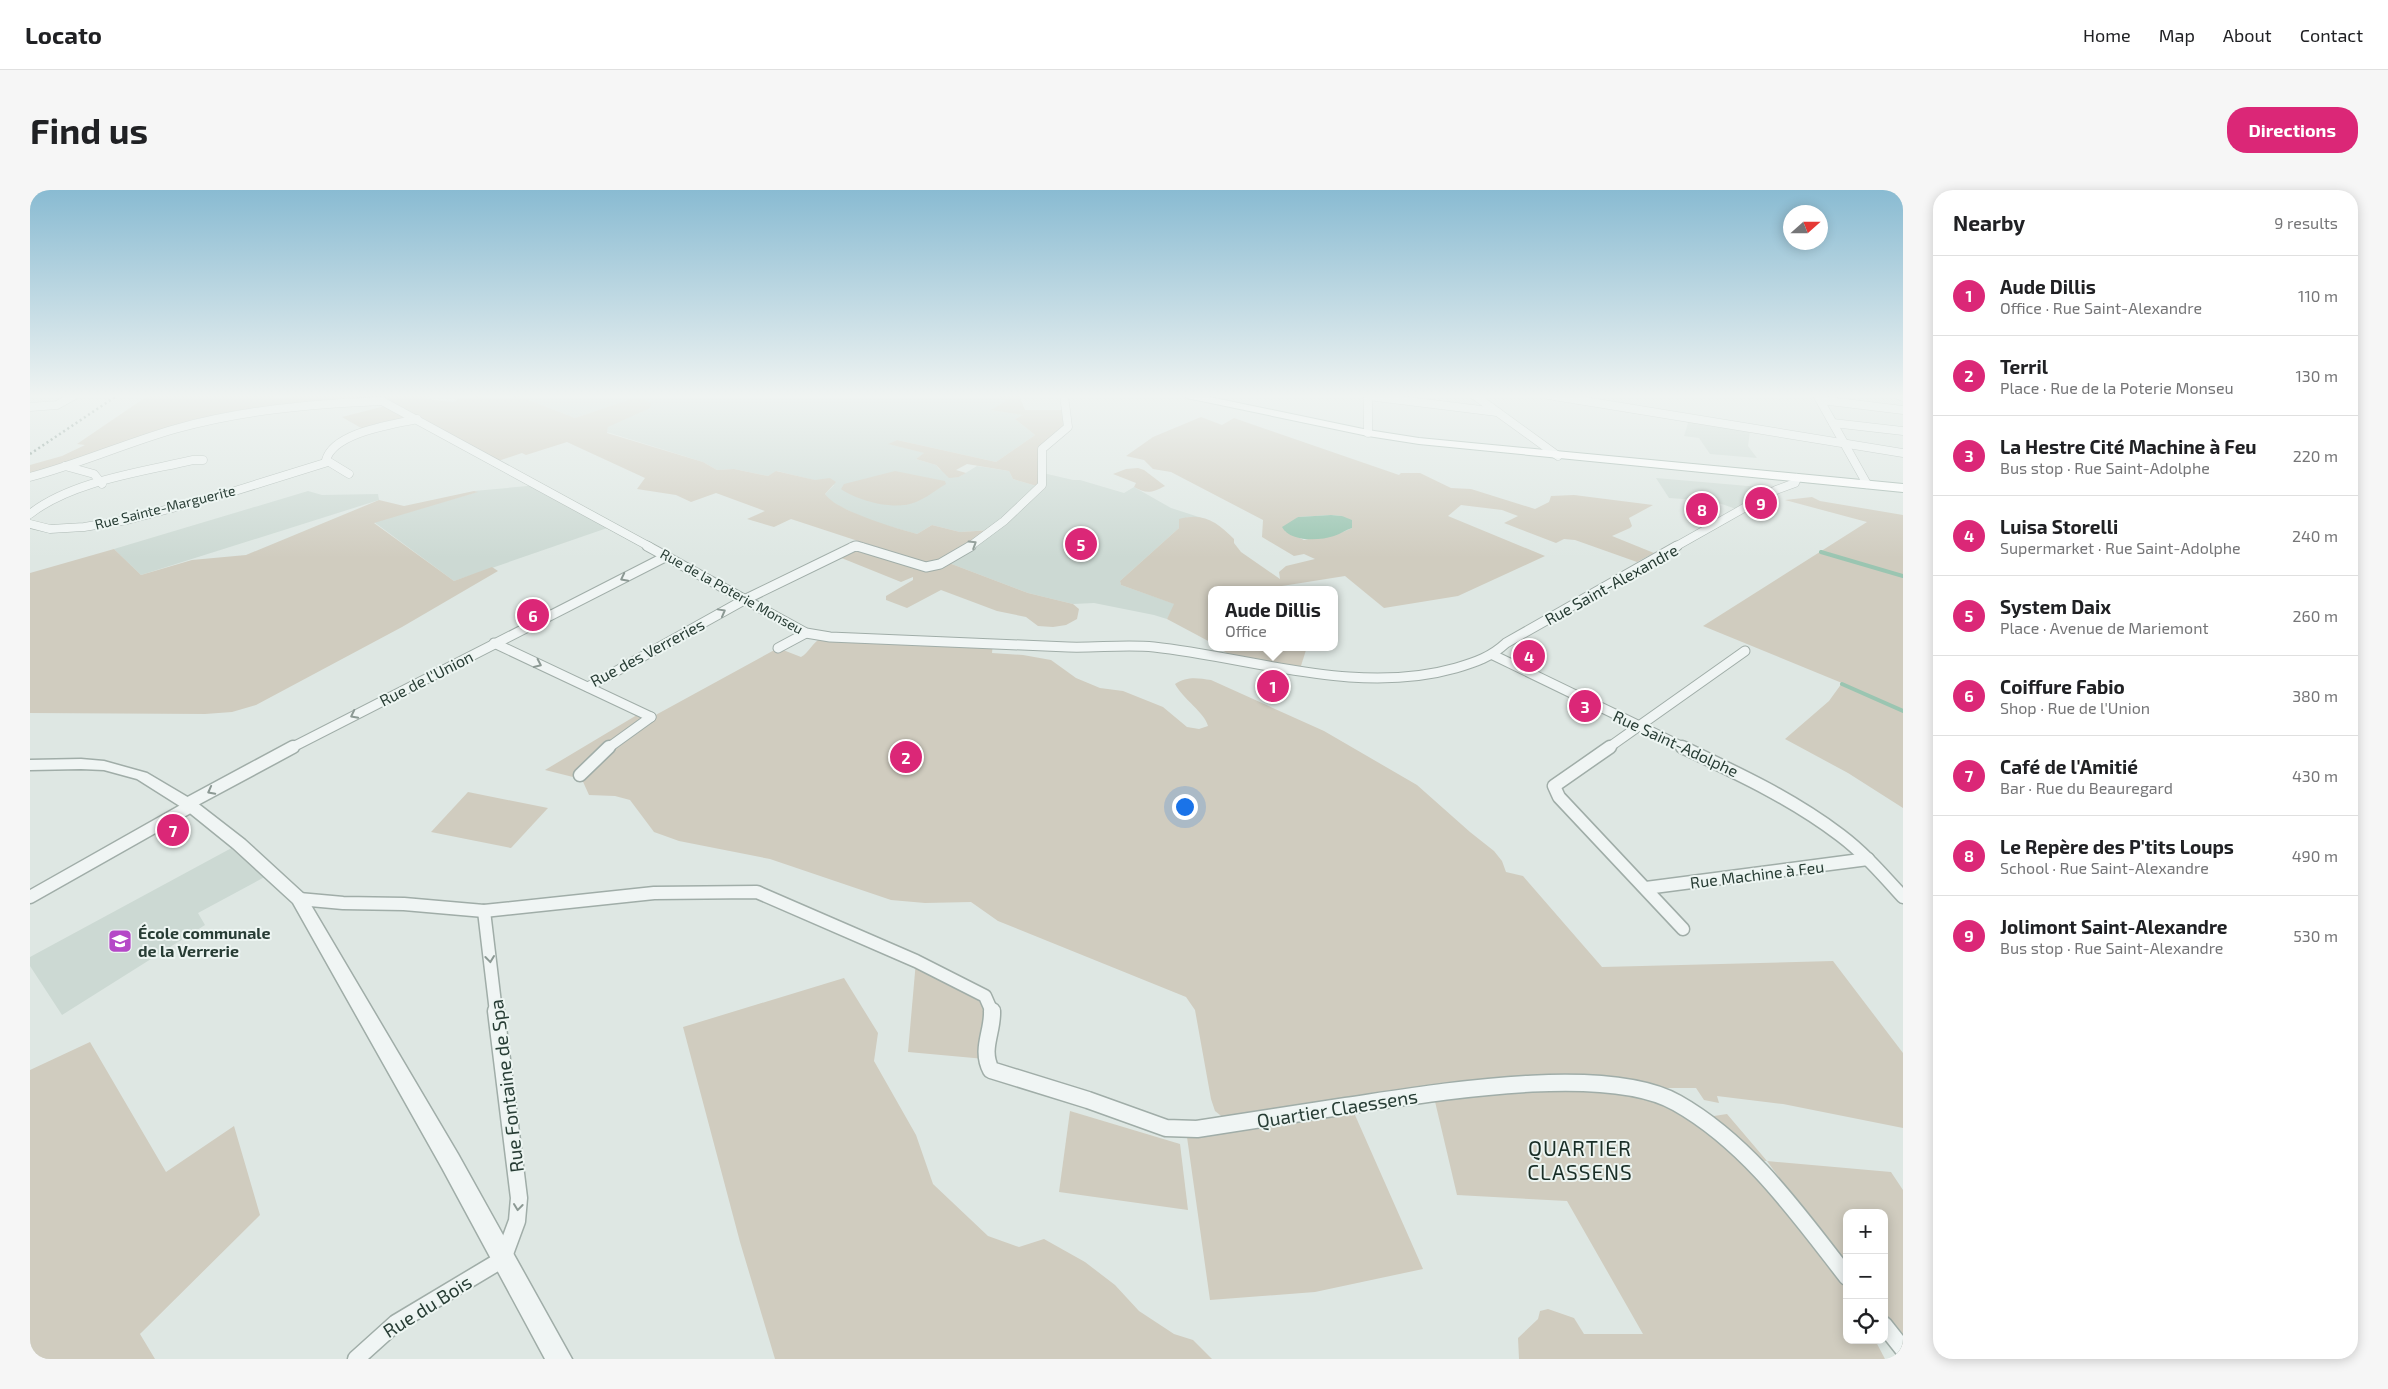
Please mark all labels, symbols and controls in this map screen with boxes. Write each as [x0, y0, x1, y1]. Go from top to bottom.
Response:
text: Locato [25, 20, 102, 49]
text: Home [2083, 24, 2131, 46]
text: Map [2159, 24, 2195, 46]
text: About [2223, 24, 2272, 46]
text: Contact [2300, 24, 2363, 46]
button: Directions [2227, 107, 2358, 153]
text: Find us [30, 109, 148, 151]
north arrow [1783, 205, 1828, 250]
text: Nearby [1953, 210, 2025, 235]
text: 9 results [2274, 213, 2338, 232]
text: Aude Dillis [2000, 275, 2096, 298]
text: 1 [1966, 286, 1972, 305]
text: 110 m [2298, 286, 2338, 305]
text: Office · Rue Saint-Alexandre [2000, 298, 2202, 317]
text: Terril [2000, 355, 2048, 378]
text: 2 [1964, 366, 1974, 385]
text: 130 m [2296, 366, 2338, 385]
text: Place · Rue de la Poterie Monseu [2000, 378, 2234, 397]
text: La Hestre Cité Machine à Feu [2000, 435, 2257, 458]
text: 3 [1964, 446, 1974, 465]
text: 220 m [2293, 446, 2338, 465]
text: Bus stop · Rue Saint-Adolphe [2000, 458, 2210, 477]
street label: Rue Sainte-Marguerite [93, 481, 237, 533]
pin: 9 [1745, 484, 1777, 522]
pin: 8 [1686, 490, 1718, 528]
text: Luisa Storelli [2000, 515, 2118, 538]
pin: 5 [1065, 525, 1097, 563]
text: 4 [1964, 526, 1974, 545]
text: 240 m [2292, 526, 2338, 545]
text: Supermarket · Rue Saint-Adolphe [2000, 538, 2241, 557]
street label: Rue Saint-Alexandre [1541, 540, 1681, 628]
one-way arrow [968, 541, 977, 551]
street label: Rue de la Poterie Monseu [658, 545, 806, 637]
one-way arrow [620, 572, 629, 582]
popup [1208, 586, 1338, 651]
text: System Daix [2000, 595, 2111, 618]
pin: 6 [517, 596, 549, 634]
text: Aude Dillis [1225, 598, 1321, 621]
text: 5 [1965, 606, 1973, 625]
text: 260 m [2293, 606, 2338, 625]
one-way arrow [717, 608, 726, 618]
street label: Rue des Verreries [587, 614, 707, 690]
text: Place · Avenue de Mariemont [2000, 618, 2209, 637]
text: Office [1225, 621, 1267, 640]
pin: 4 [1513, 637, 1545, 675]
street label: Rue de l'Union [376, 646, 476, 710]
one-way arrow [533, 658, 542, 668]
pin: 1 [1257, 667, 1289, 705]
text: Coiffure Fabio [2000, 675, 2125, 698]
text: 6 [1964, 686, 1974, 705]
text: 380 m [2292, 686, 2338, 705]
pin: 3 [1569, 687, 1601, 725]
text: Shop · Rue de l'Union [2000, 698, 2150, 717]
street label: Rue Saint-Adolphe [1611, 706, 1741, 780]
one-way arrow [350, 709, 359, 719]
pin: 2 [890, 738, 922, 776]
text: Café de l'Amitié [2000, 755, 2138, 778]
text: 7 [1965, 766, 1973, 785]
text: 430 m [2292, 766, 2338, 785]
text: Bar · Rue du Beauregard [2000, 778, 2173, 797]
one-way arrow [207, 785, 216, 795]
your location [1172, 794, 1198, 820]
pin: 7 [157, 811, 189, 849]
text: Le Repère des P'tits Loups [2000, 835, 2234, 858]
text: 8 [1964, 846, 1974, 865]
text: 490 m [2292, 846, 2338, 865]
street label: Rue Machine à Feu [1689, 856, 1825, 892]
text: School · Rue Saint-Alexandre [2000, 858, 2209, 877]
text: Jolimont Saint-Alexandre [2000, 915, 2228, 938]
place label: École communale de la Verrerie [138, 923, 271, 960]
text: 9 [1964, 926, 1974, 945]
text: 530 m [2293, 926, 2338, 945]
school or university icon: École communale de la Verrerie [107, 928, 133, 954]
text: Bus stop · Rue Saint-Alexandre [2000, 938, 2223, 957]
one-way arrow [484, 955, 495, 963]
street label: Rue Fontaine de Spa [484, 998, 528, 1174]
street label: Quartier Claessens [1255, 1084, 1419, 1132]
district label: QUARTIER CLASSENS [1527, 1135, 1633, 1184]
one-way arrow [513, 1203, 524, 1211]
map controls [1843, 1209, 1888, 1344]
button: + [1843, 1209, 1888, 1254]
button: − [1843, 1254, 1888, 1299]
street label: Rue du Bois [379, 1270, 475, 1342]
button: locate [1843, 1299, 1888, 1344]

